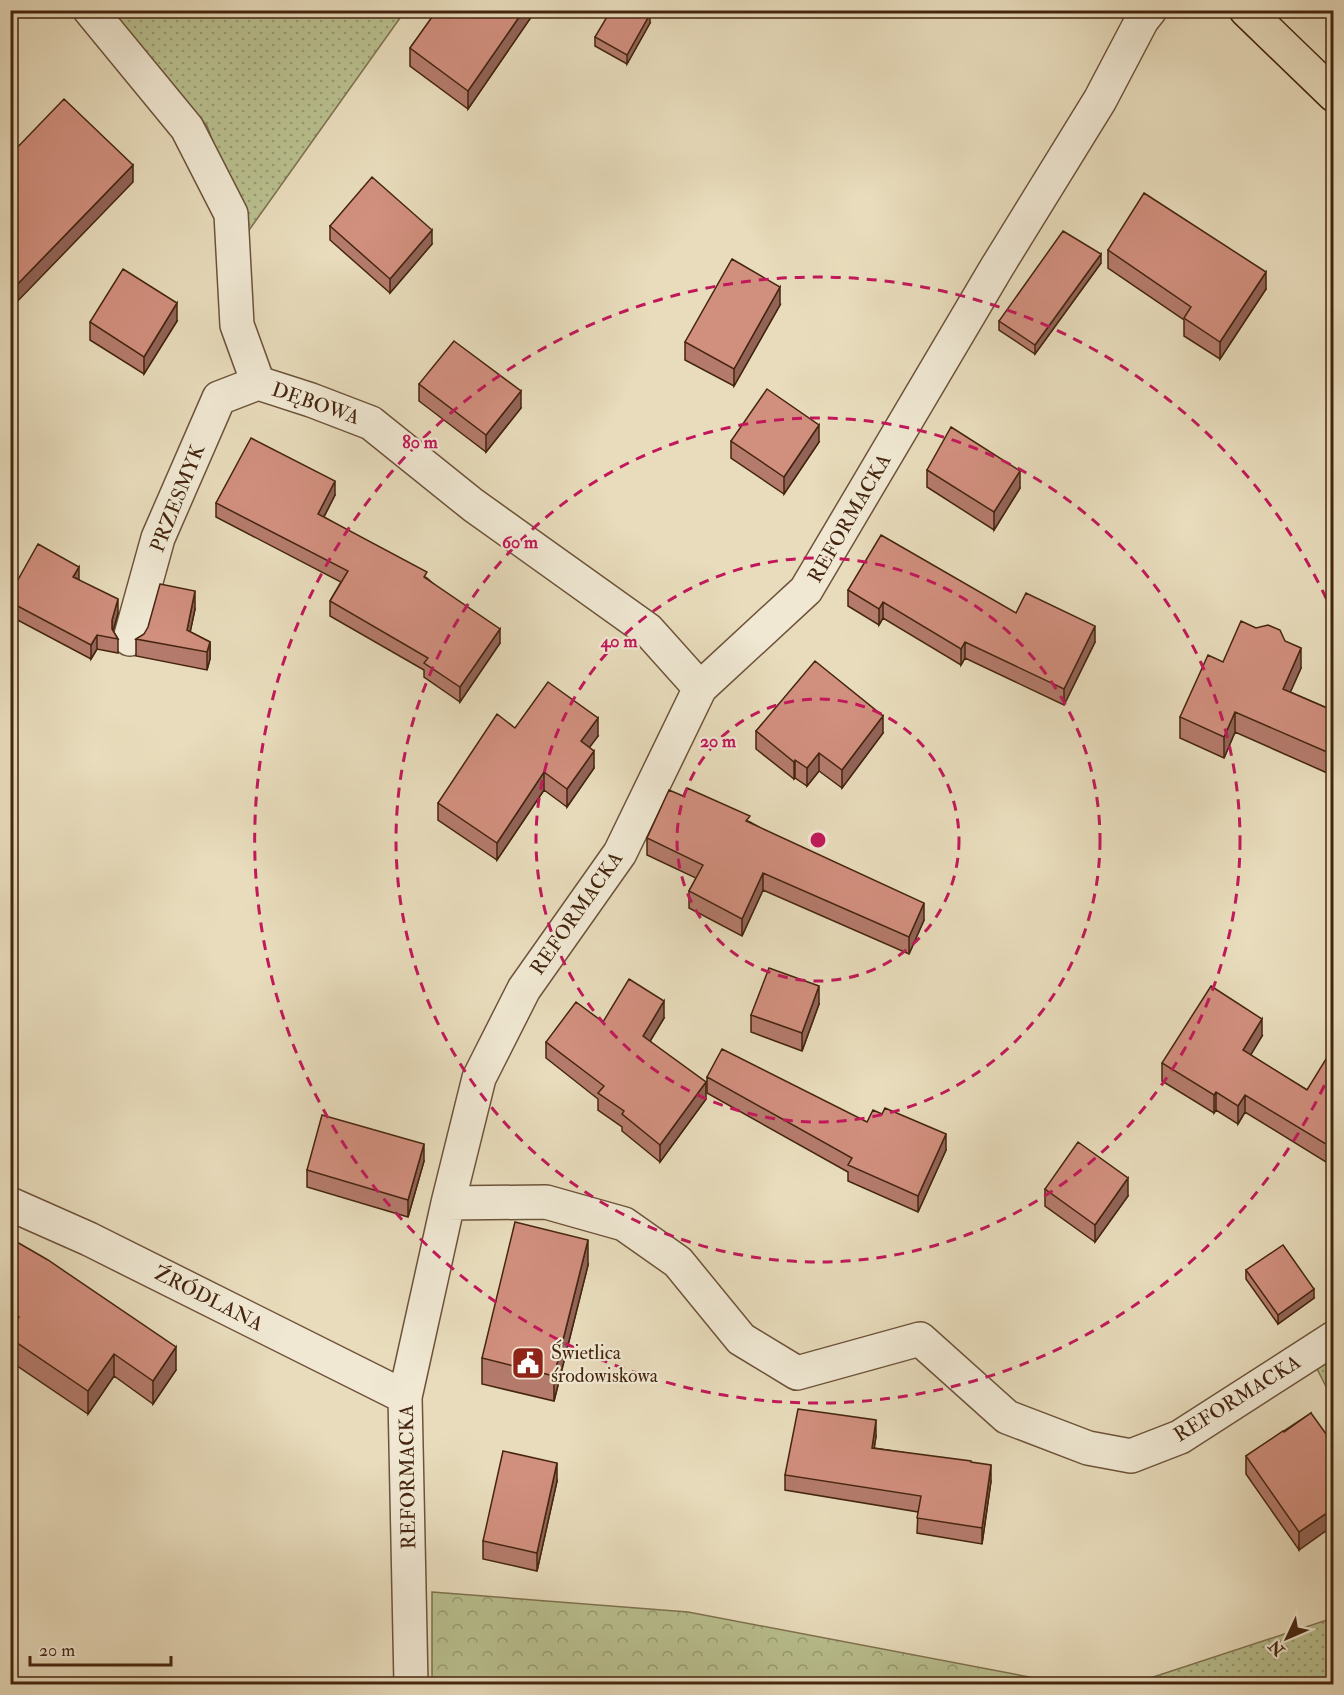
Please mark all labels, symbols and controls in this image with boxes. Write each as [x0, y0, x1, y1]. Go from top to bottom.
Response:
street label: DĘBOWA [269, 377, 363, 430]
text: 80 m [402, 431, 439, 454]
street label: PRZESMYK [145, 440, 211, 556]
street label: REFORMACKA [802, 449, 897, 587]
text: 60 m [502, 531, 539, 554]
text: 40 m [600, 630, 638, 653]
text: 20 m [700, 730, 737, 753]
centre of rings [808, 830, 828, 850]
street label: REFORMACKA [525, 847, 628, 980]
street label: ŹRÓDLANA [150, 1259, 268, 1337]
place label: Świetlica środowiskowa [551, 1339, 659, 1388]
public building icon: Świetlica środowiskowa [510, 1345, 546, 1381]
street label: REFORMACKA [1169, 1349, 1306, 1447]
street label: REFORMACKA [394, 1404, 421, 1550]
north arrow [1257, 1608, 1317, 1668]
scale bar [30, 1629, 171, 1667]
text: N [1264, 1635, 1290, 1661]
text: 20 m [39, 1639, 75, 1662]

